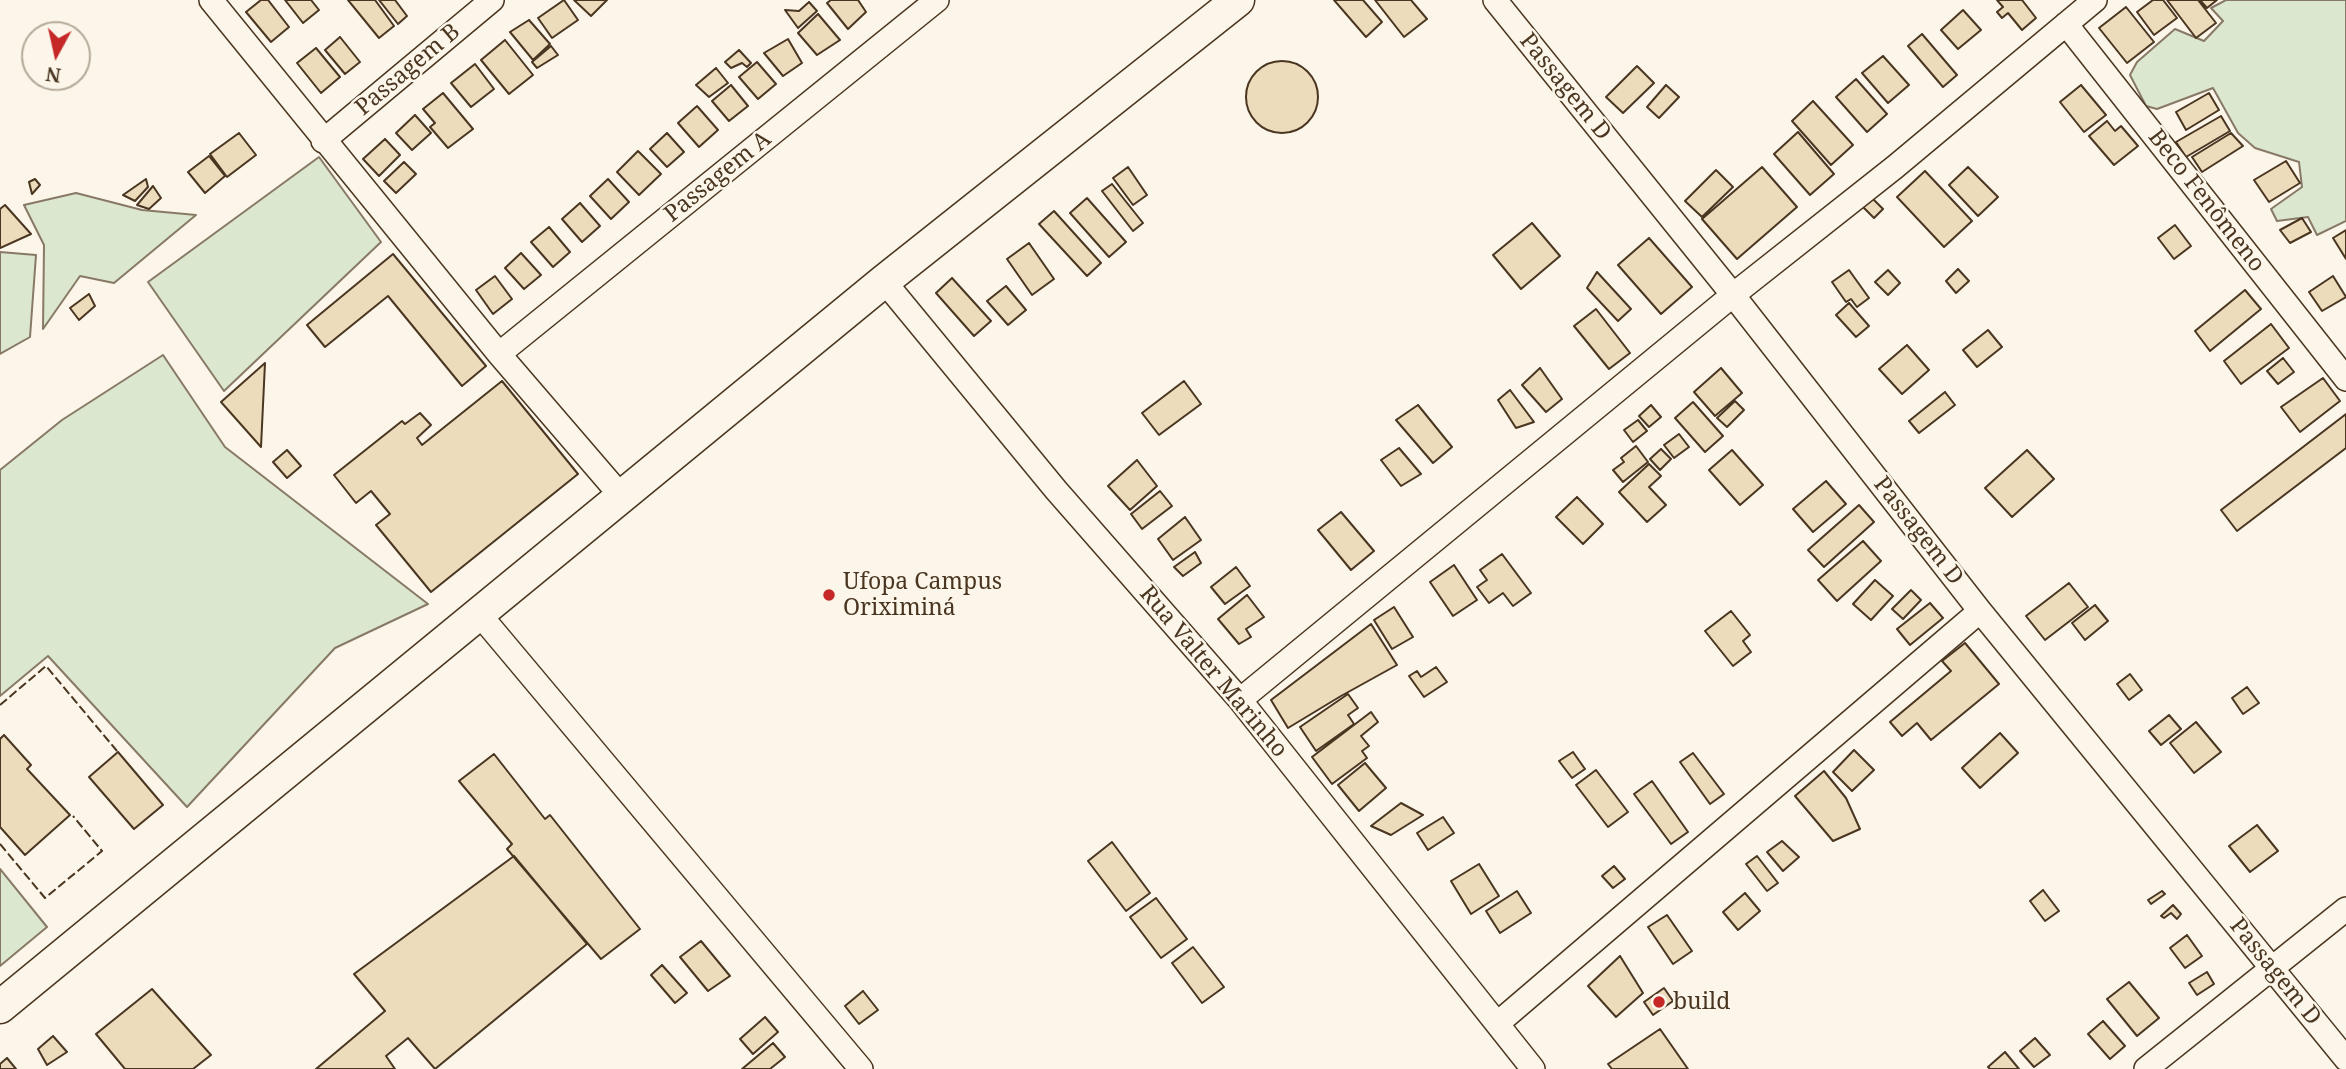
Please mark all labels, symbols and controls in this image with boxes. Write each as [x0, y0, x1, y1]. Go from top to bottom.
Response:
street label: Passagem B [350, 18, 466, 122]
north arrow [21, 21, 91, 91]
street label: Passagem D [1513, 28, 1617, 146]
text: N [44, 61, 63, 89]
street label: Beco Fenômeno [2142, 124, 2270, 278]
street label: Passagem A [659, 126, 777, 228]
street label: Passagem D [1867, 471, 1969, 591]
place label: Ufopa Campus Oriximiná [843, 568, 1002, 622]
street label: Rua Valter Marinho [1133, 581, 1293, 763]
marker: Ufopa Campus Oriximiná [821, 587, 837, 603]
street label: Passagem D [2223, 913, 2327, 1031]
place label: build [1673, 988, 1730, 1016]
marker: build [1651, 994, 1667, 1010]

